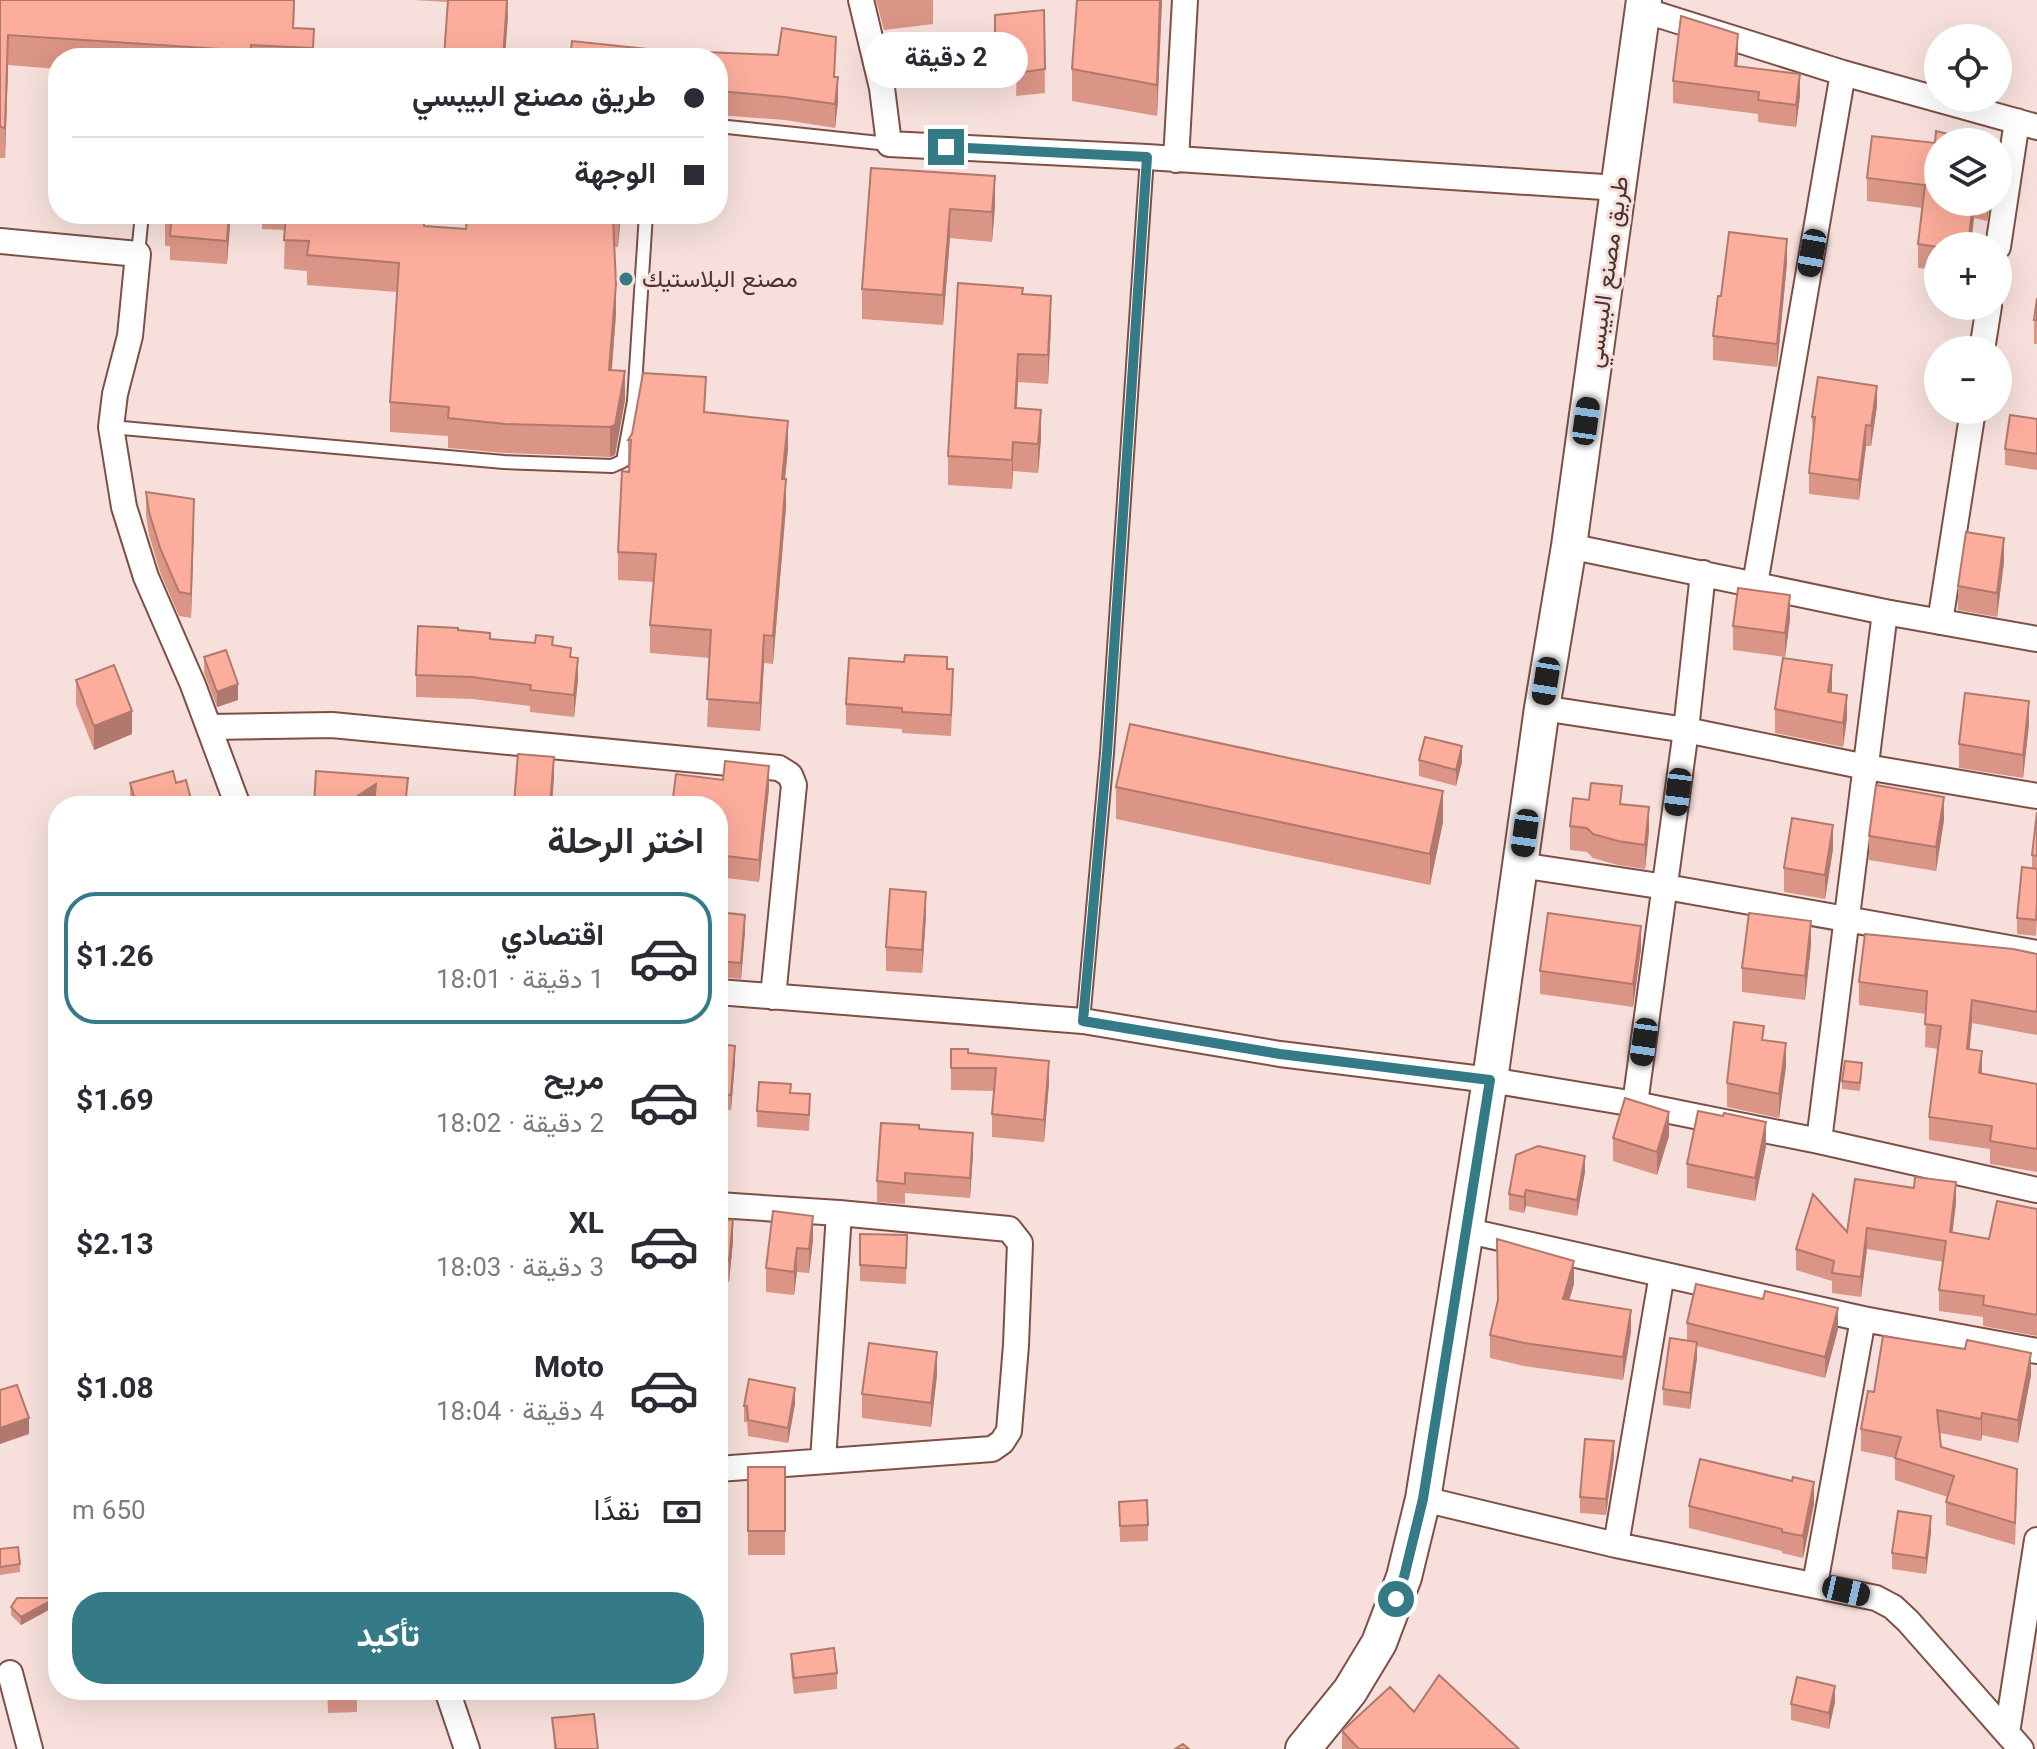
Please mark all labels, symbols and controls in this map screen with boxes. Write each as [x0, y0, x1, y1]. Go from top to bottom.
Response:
map controls [1924, 24, 2012, 424]
button: locate [1924, 24, 2012, 112]
callout: 2 دقيقة [864, 31, 1028, 87]
text: 2 دقيقة [905, 39, 987, 80]
text: طريق مصنع البيبسي [412, 75, 656, 122]
button: layers [1924, 128, 2012, 216]
route end [928, 129, 964, 165]
text: الوجهة [574, 152, 656, 199]
street label: طريق مصنع البيبسي [1577, 174, 1641, 371]
car [1796, 227, 1828, 279]
button: + [1924, 232, 2012, 320]
place label: مصنع البلاستيك [642, 262, 798, 300]
marker: مصنع البلاستيك [617, 270, 635, 288]
button: − [1924, 336, 2012, 424]
car [1571, 396, 1601, 446]
car [1530, 655, 1562, 707]
car [1663, 767, 1693, 817]
car [1510, 808, 1540, 858]
text: اختر الرحلة [547, 816, 704, 872]
text: اقتصادي [501, 914, 604, 961]
icon: car [628, 922, 700, 994]
text: $1.26 [76, 935, 154, 982]
text: 1 دقيقة · 18:01 [436, 961, 604, 1002]
car [1629, 1017, 1659, 1067]
text: مريح [544, 1058, 604, 1105]
icon: car [628, 1066, 700, 1138]
text: $1.69 [76, 1079, 154, 1126]
text: 2 دقيقة · 18:02 [436, 1105, 604, 1146]
text: XL [569, 1202, 604, 1249]
icon: car [628, 1210, 700, 1282]
text: $2.13 [76, 1223, 154, 1270]
text: 3 دقيقة · 18:03 [436, 1249, 604, 1290]
text: Moto [534, 1346, 604, 1393]
icon: car [628, 1354, 700, 1426]
text: $1.08 [76, 1367, 154, 1414]
text: 4 دقيقة · 18:04 [436, 1393, 604, 1434]
text: نقدًا [594, 1489, 640, 1536]
icon: cash [660, 1490, 704, 1534]
text: 650 m [72, 1492, 146, 1533]
car [1820, 1574, 1872, 1608]
route start [1378, 1581, 1414, 1617]
button: تأكيد [72, 1592, 704, 1684]

